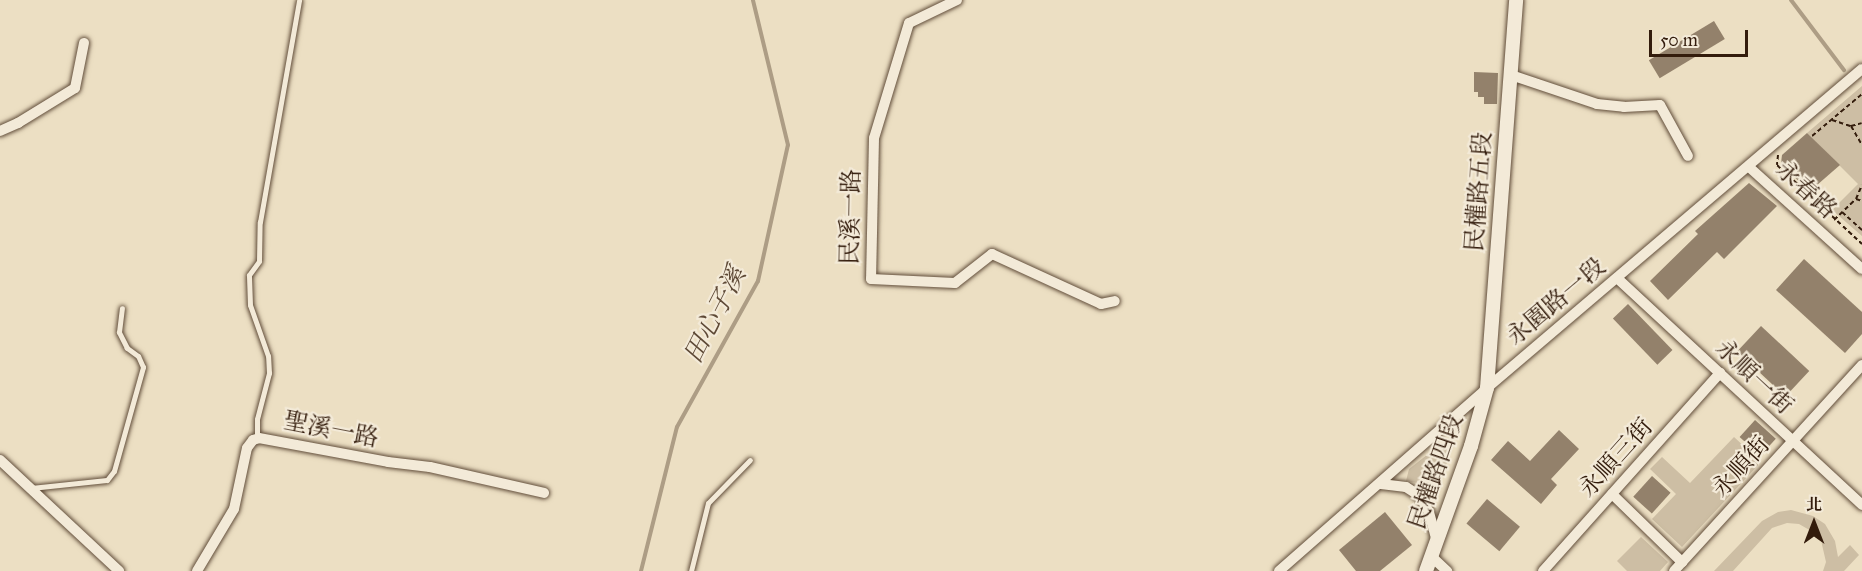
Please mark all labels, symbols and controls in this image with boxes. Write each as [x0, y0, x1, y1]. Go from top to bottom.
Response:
scale bar [1652, 18, 1751, 56]
text: 50 m [1660, 29, 1698, 51]
street label: 民權路五段 [1460, 131, 1498, 253]
street label: 永春路 [1770, 155, 1842, 225]
street label: 民溪一路 [836, 169, 866, 265]
street label: 永園路一段 [1501, 252, 1611, 352]
water label: 田心子溪 [677, 262, 753, 368]
street label: 永順一街 [1709, 334, 1799, 420]
street label: 聖溪一路 [281, 407, 381, 453]
street label: 民權路四段 [1403, 411, 1469, 533]
street label: 永順三街 [1573, 413, 1659, 503]
street label: 永順街 [1706, 431, 1776, 503]
north arrow [1784, 493, 1844, 553]
text: 北 [1806, 495, 1822, 514]

